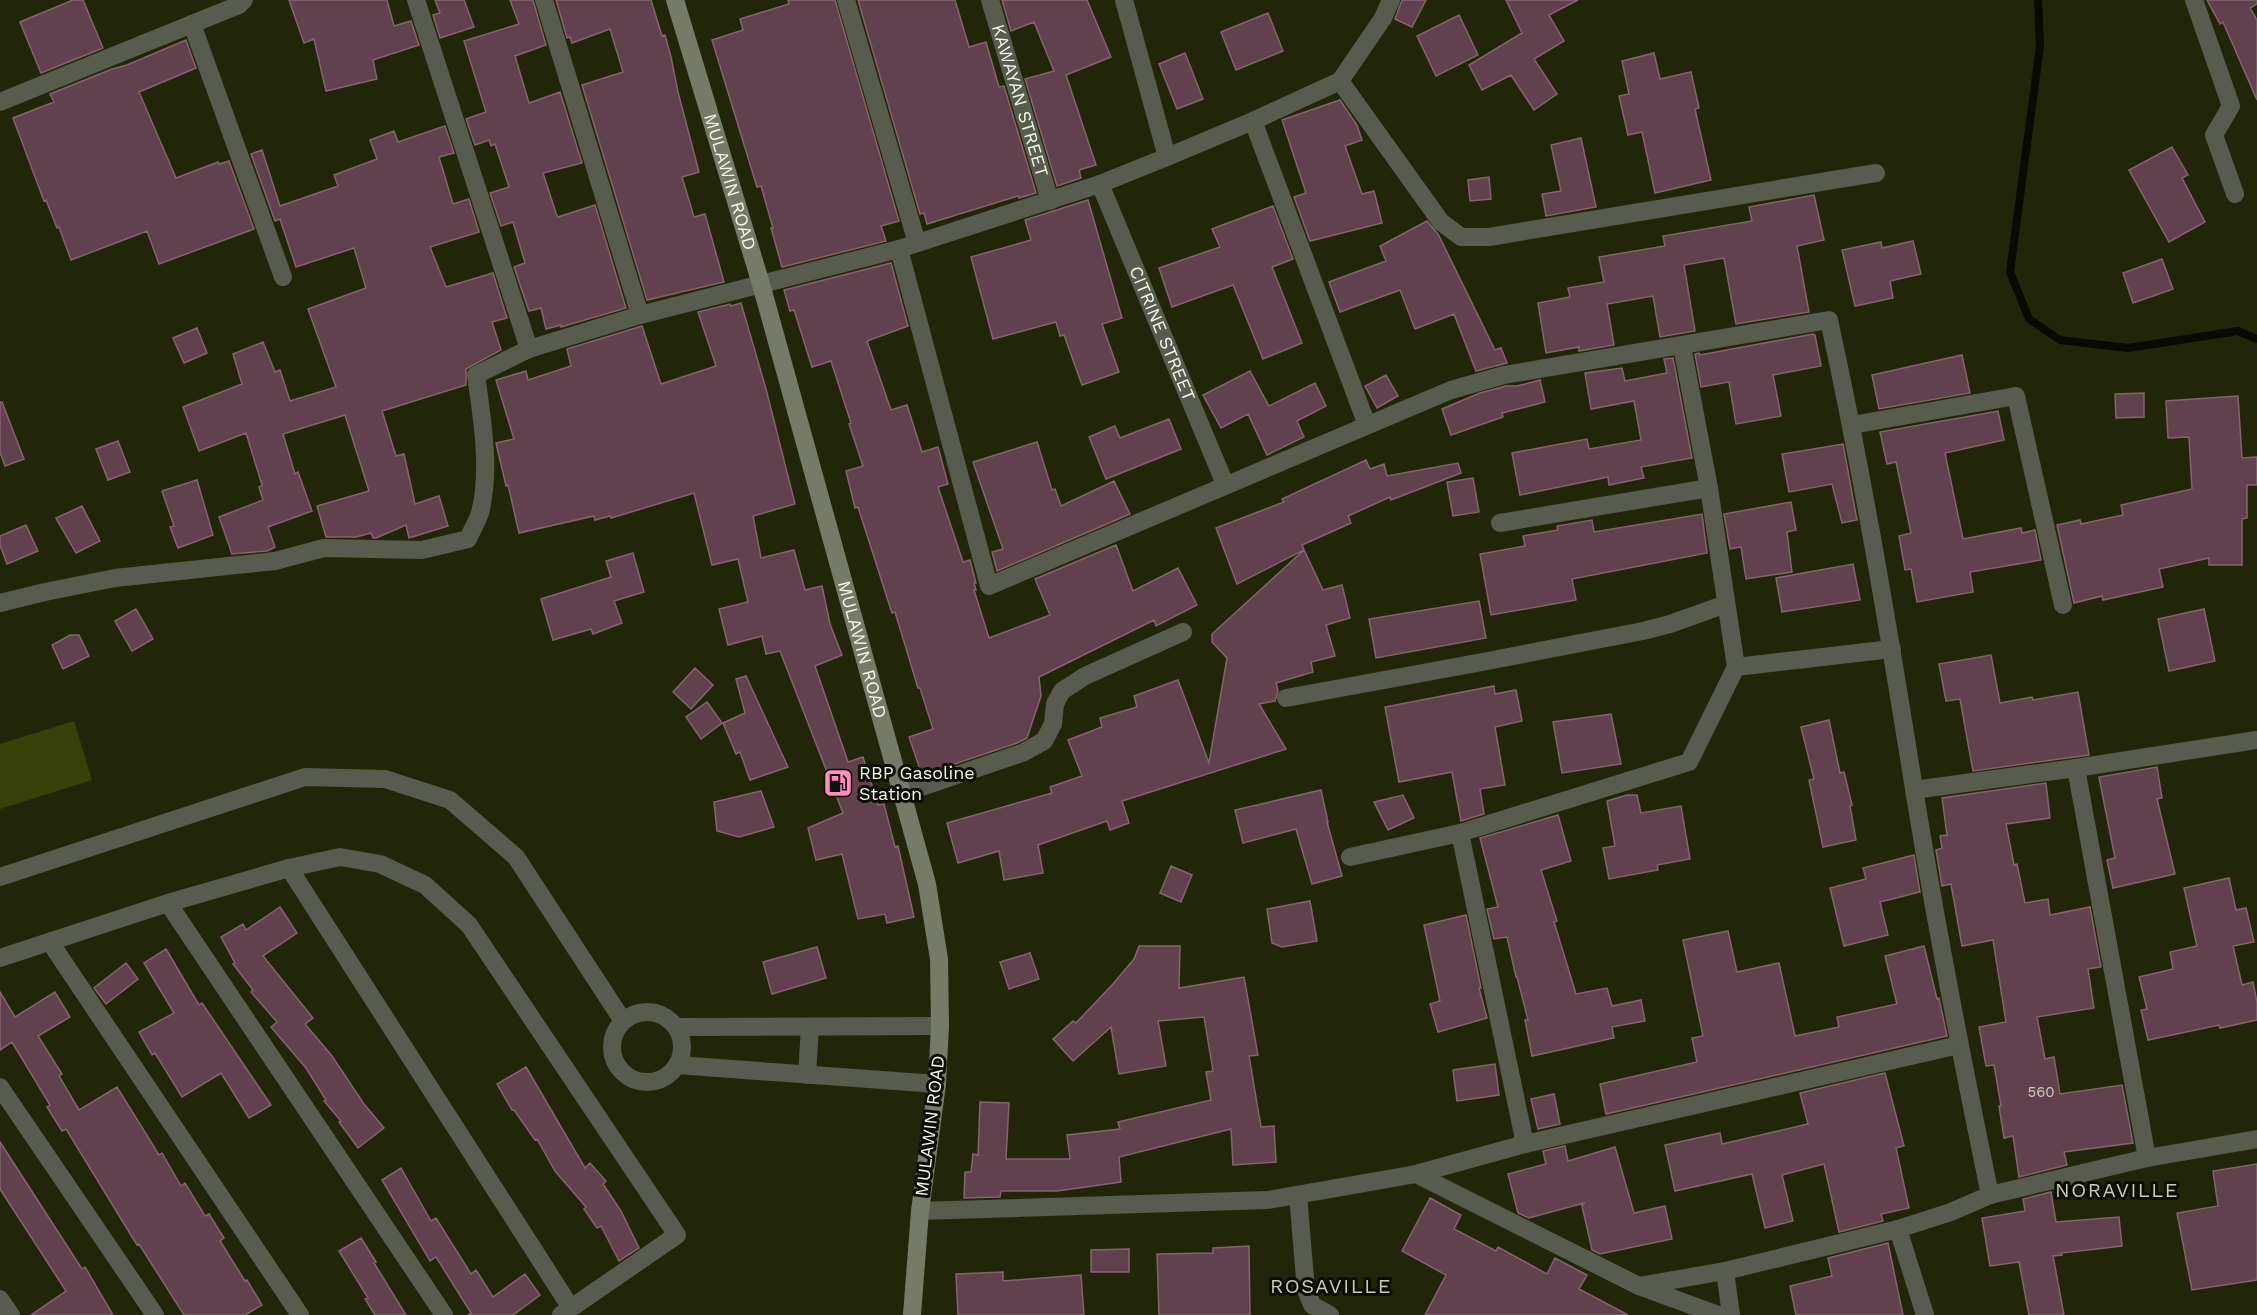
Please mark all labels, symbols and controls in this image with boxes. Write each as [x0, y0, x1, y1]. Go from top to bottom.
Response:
street label: KAWAYAN STREET [988, 22, 1053, 179]
street label: MULAWIN ROAD [700, 111, 761, 253]
street label: CITRINE STREET [1125, 263, 1200, 404]
street label: MULAWIN ROAD [834, 578, 892, 721]
place label: RBP Gasoline Station [859, 762, 975, 804]
fuel station icon: RBP Gasoline Station [822, 767, 854, 799]
street label: MULAWIN ROAD [910, 1054, 949, 1198]
house number: 560 [2027, 1083, 2055, 1101]
district label: NORAVILLE [2055, 1178, 2179, 1202]
district label: ROSAVILLE [1270, 1274, 1392, 1298]

